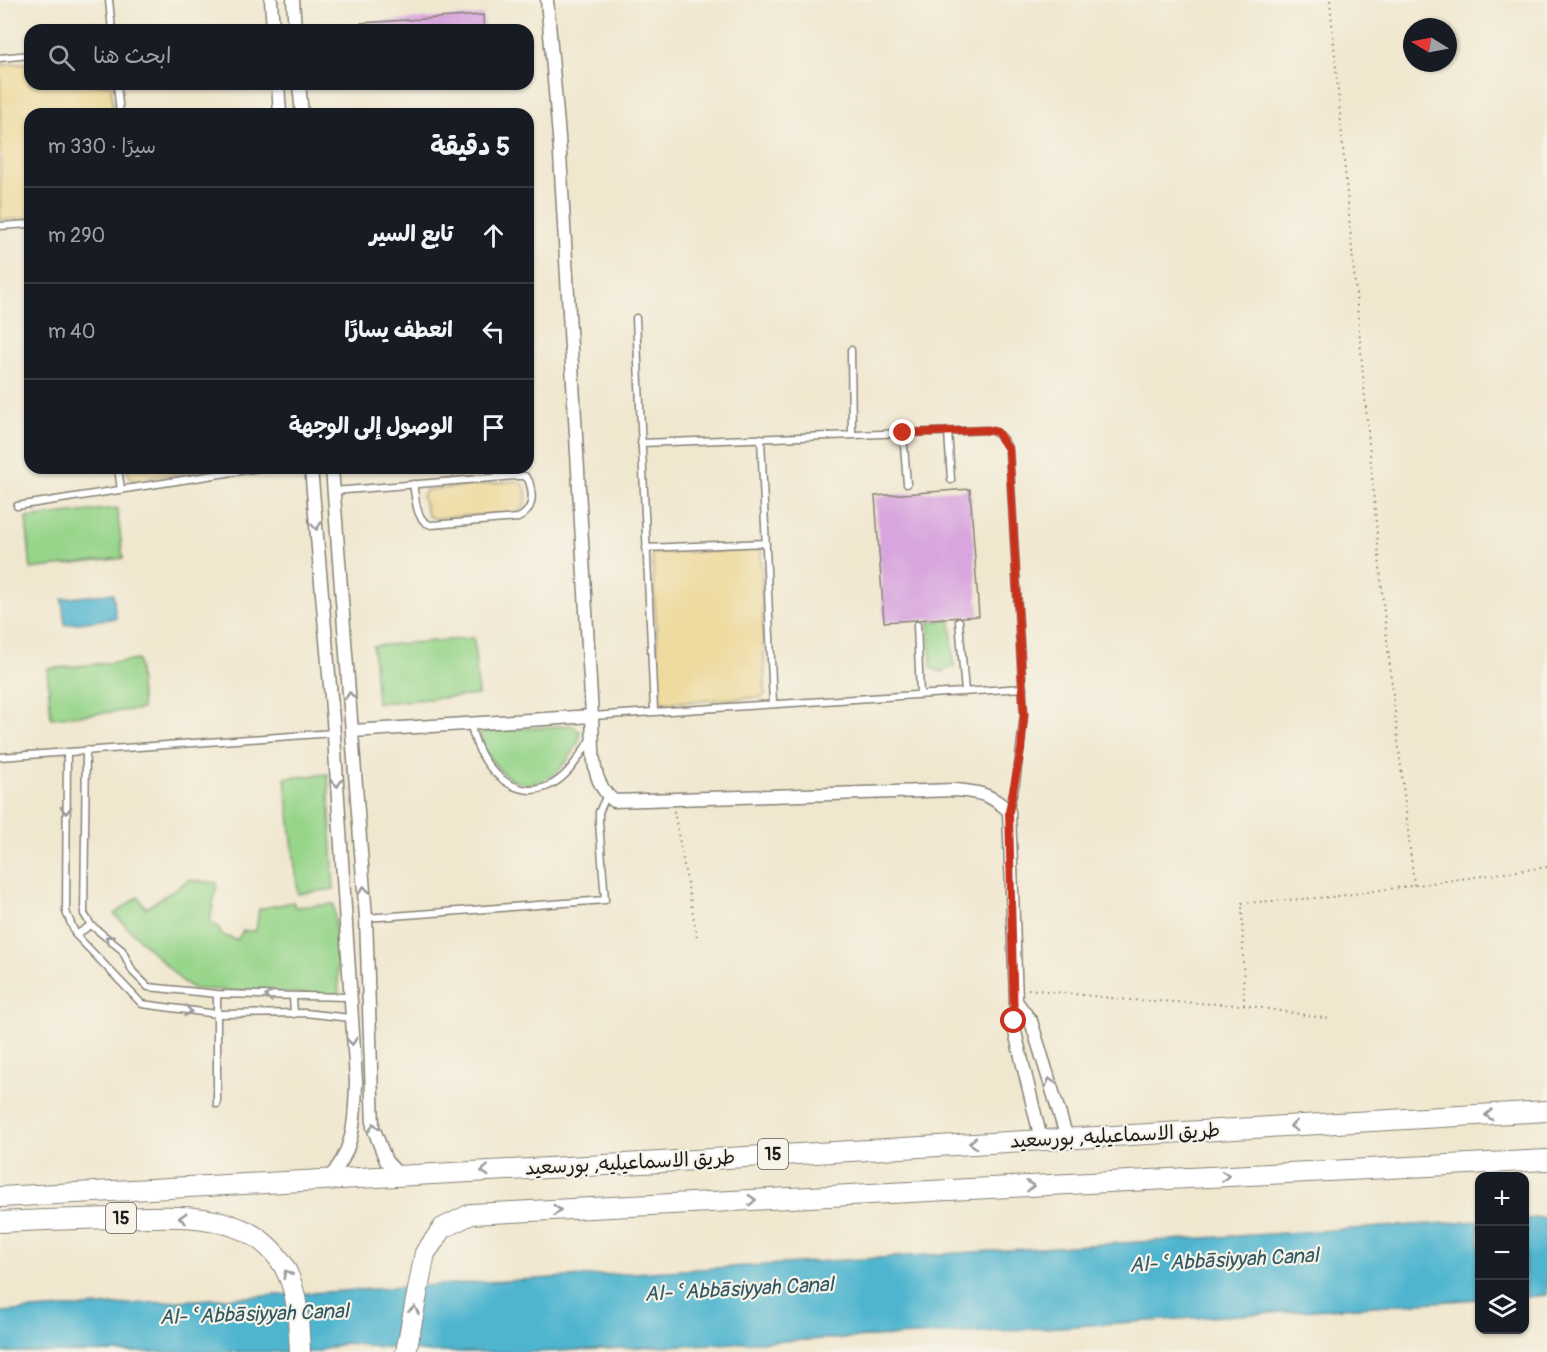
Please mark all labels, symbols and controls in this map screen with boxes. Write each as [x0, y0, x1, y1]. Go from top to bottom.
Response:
north arrow [1403, 18, 1457, 72]
search box [24, 24, 534, 90]
icon: search [45, 41, 78, 74]
text: ابحث هنا [93, 42, 171, 70]
text: 5 دقيقة [430, 131, 510, 163]
text: سيرًا · 330 m [48, 134, 156, 159]
icon: ahead [477, 219, 510, 252]
text: تابع السير [370, 220, 453, 248]
text: 290 m [48, 223, 105, 248]
icon: left [477, 315, 510, 348]
text: انعطف يسارًا [344, 316, 453, 344]
text: 40 m [48, 319, 95, 344]
icon: arrive [477, 411, 510, 444]
text: الوصول إلى الوجهة [289, 412, 453, 440]
route end [889, 419, 915, 445]
one-way arrow [309, 522, 322, 531]
one-way arrow [343, 691, 356, 700]
one-way arrow [330, 779, 343, 788]
one-way arrow [60, 806, 72, 815]
one-way arrow [358, 886, 371, 895]
one-way arrow [105, 936, 116, 947]
one-way arrow [264, 990, 273, 1002]
one-way arrow [184, 1004, 193, 1017]
route start [1000, 1007, 1026, 1033]
one-way arrow [345, 1036, 358, 1045]
one-way arrow [1045, 1077, 1057, 1088]
one-way arrow [1484, 1108, 1493, 1121]
street label: طريق الاسماعيليه, بورسعيد [1009, 1118, 1221, 1154]
one-way arrow [1289, 1119, 1298, 1132]
one-way arrow [368, 1122, 381, 1132]
one-way arrow [969, 1136, 978, 1149]
road number: 15 [758, 1139, 788, 1169]
street label: طريق الاسماعيليه, بورسعيد [524, 1145, 736, 1181]
one-way arrow [481, 1165, 490, 1178]
one-way arrow [1220, 1170, 1229, 1183]
map controls [1475, 1172, 1529, 1334]
button: + [1475, 1172, 1529, 1226]
one-way arrow [1026, 1179, 1035, 1192]
one-way arrow [747, 1194, 756, 1207]
road number: 15 [106, 1203, 136, 1233]
one-way arrow [552, 1203, 561, 1216]
one-way arrow [179, 1212, 188, 1225]
button: − [1475, 1226, 1529, 1280]
water label: Al-ʿAbbāsiyyah Canal [1129, 1242, 1321, 1279]
one-way arrow [283, 1270, 294, 1281]
water label: Al-ʿAbbāsiyyah Canal [644, 1271, 836, 1308]
button: layers [1475, 1280, 1529, 1334]
water label: Al-ʿAbbāsiyyah Canal [159, 1298, 351, 1331]
one-way arrow [407, 1305, 420, 1315]

